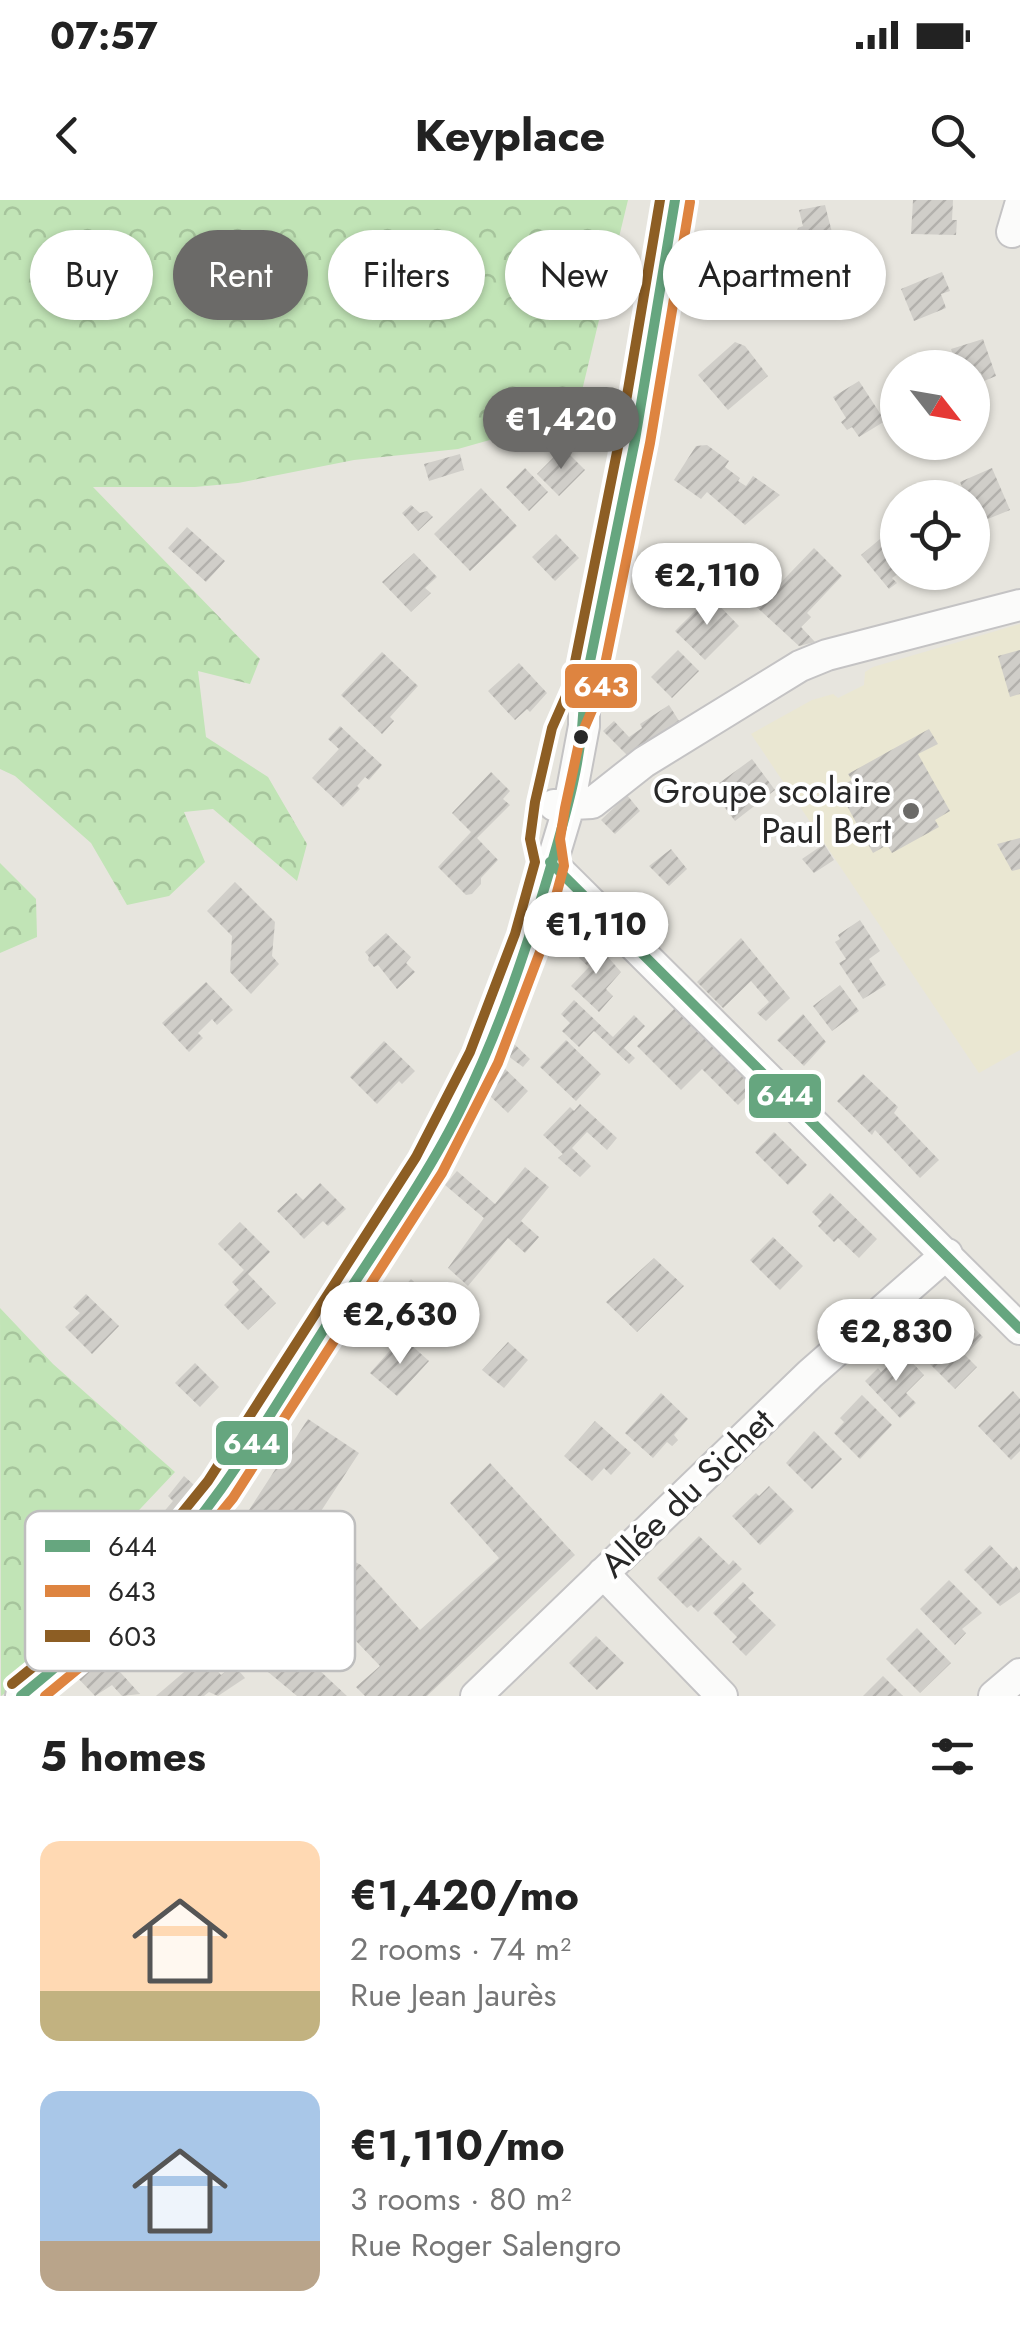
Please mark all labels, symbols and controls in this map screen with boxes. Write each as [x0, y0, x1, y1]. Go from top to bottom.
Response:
text: 07:57 [50, 8, 158, 63]
text: Keyplace [415, 103, 605, 168]
icon: back [40, 108, 95, 163]
icon: search [925, 108, 980, 163]
chip: Buy [30, 230, 153, 320]
chip: Rent [173, 230, 308, 320]
chip: Filters [328, 230, 485, 320]
chip: New [505, 230, 643, 320]
chip: Apartment [663, 230, 886, 320]
north arrow [880, 350, 990, 460]
map controls [880, 350, 990, 590]
pin: €1,420 [480, 387, 642, 472]
text: €1,420 [505, 396, 617, 442]
button: locate [880, 480, 990, 590]
pin: €2,110 [626, 543, 788, 628]
text: €2,110 [654, 552, 760, 598]
line badge: 643 [563, 662, 639, 710]
text: 643 [573, 666, 629, 707]
unlabelled marker [571, 727, 591, 747]
place label: Groupe scolaire Paul Bert [653, 766, 892, 856]
marker: Groupe scolaire Paul Bert [900, 800, 922, 822]
pin: €1,110 [515, 892, 677, 977]
text: €1,110 [545, 901, 647, 947]
line badge: 644 [747, 1072, 823, 1120]
text: 644 [756, 1075, 814, 1116]
pin: €2,630 [319, 1282, 481, 1367]
text: €2,630 [343, 1291, 457, 1337]
pin: €2,830 [815, 1299, 977, 1384]
text: €2,830 [839, 1308, 953, 1354]
street label: Allée du Sichet [589, 1397, 786, 1589]
line badge: 644 [214, 1419, 290, 1467]
text: 644 [223, 1423, 281, 1464]
legend [25, 1511, 355, 1671]
text: 644 [108, 1526, 157, 1567]
text: 643 [108, 1571, 156, 1612]
text: 603 [108, 1616, 156, 1657]
text: 5 homes [40, 1726, 206, 1787]
icon: filters [925, 1729, 980, 1784]
text: €1,420/mo [350, 1865, 579, 1926]
icon: home [120, 1881, 240, 2001]
text: 2 rooms · 74 m² [350, 1926, 571, 1972]
text: Rue Jean Jaurès [350, 1972, 557, 2018]
text: €1,110/mo [350, 2115, 565, 2176]
icon: home [120, 2131, 240, 2251]
text: 3 rooms · 80 m² [350, 2176, 571, 2222]
text: Rue Roger Salengro [350, 2222, 621, 2268]

